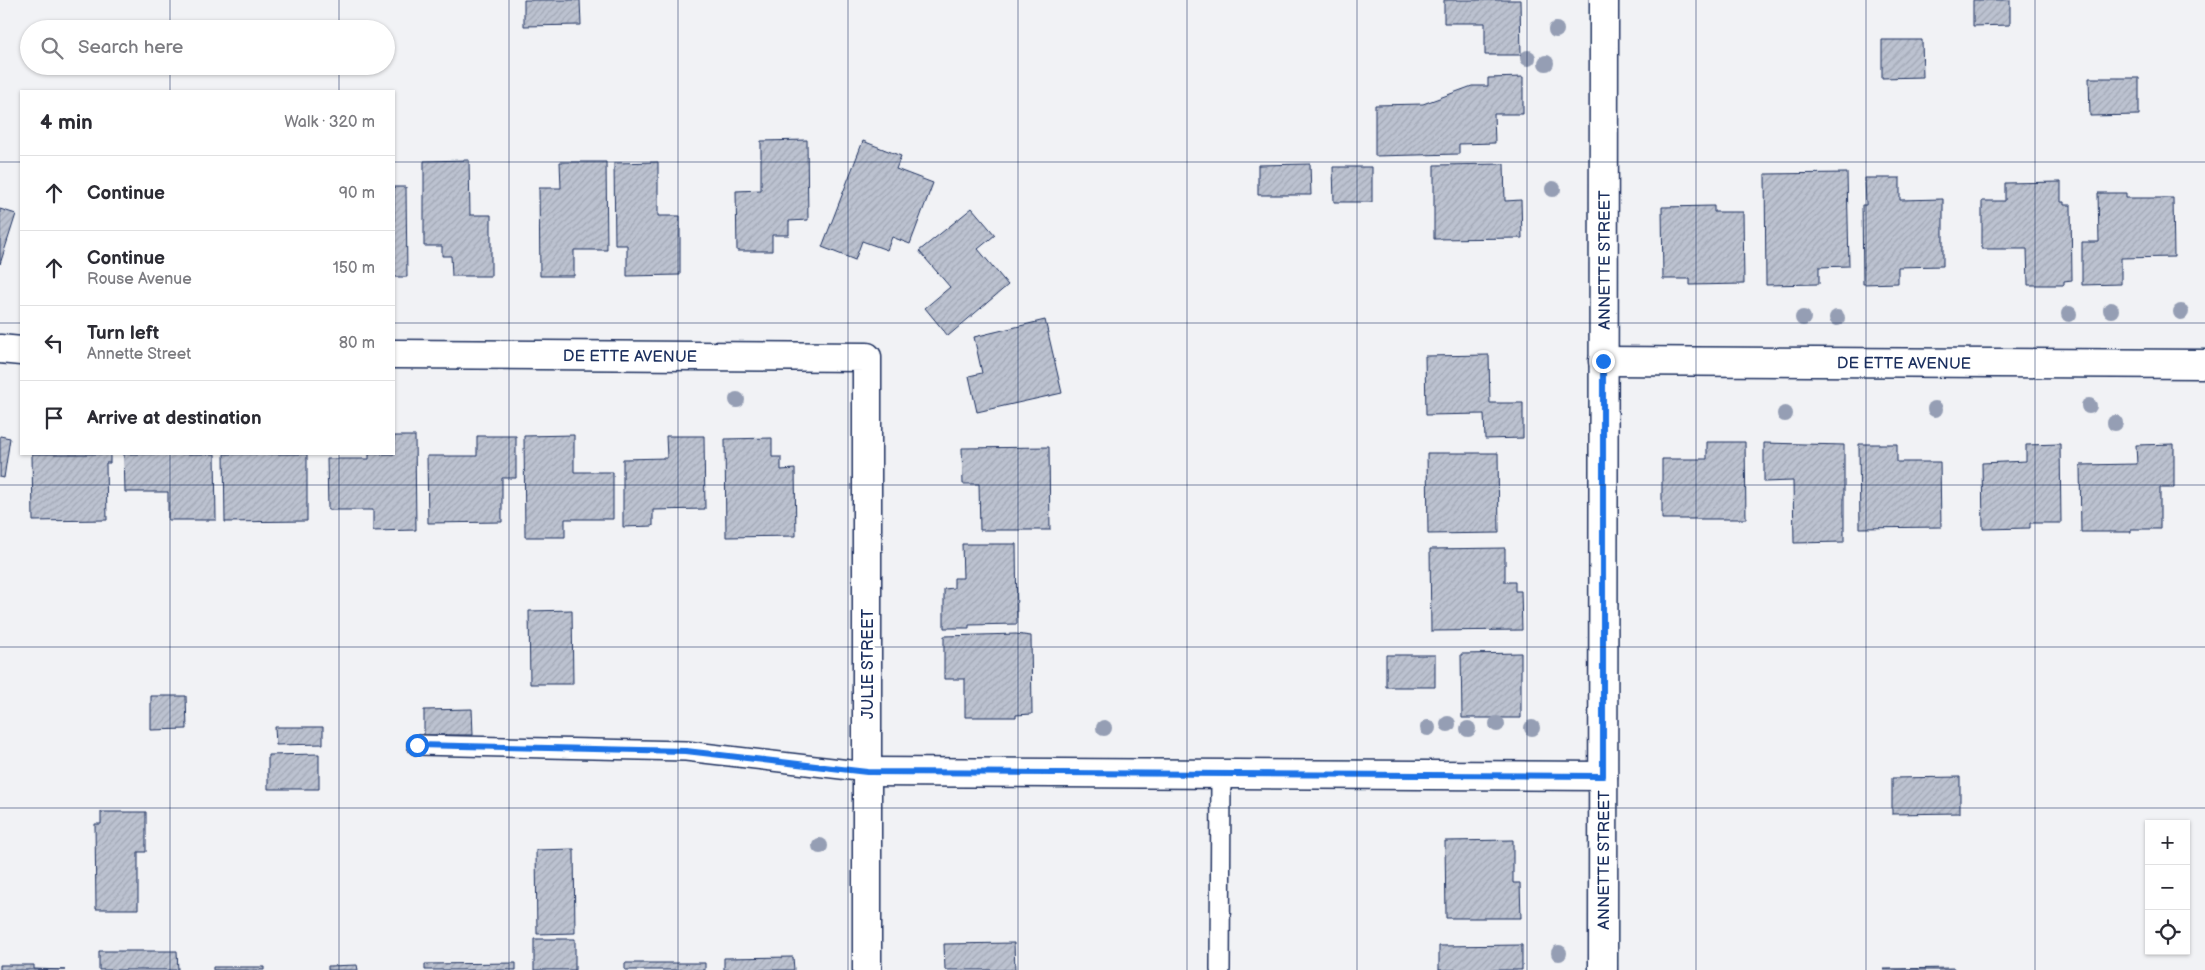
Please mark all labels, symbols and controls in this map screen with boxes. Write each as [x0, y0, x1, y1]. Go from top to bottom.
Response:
search box [20, 20, 395, 75]
icon: search [38, 34, 66, 62]
text: Search here [78, 36, 183, 59]
text: 4 min [40, 110, 93, 135]
text: Walk · 320 m [284, 113, 375, 132]
icon: ahead [40, 179, 68, 207]
text: Continue [87, 182, 165, 205]
text: 90 m [339, 184, 375, 203]
street label: ANNETTE STREET [1596, 190, 1615, 330]
text: Continue [87, 247, 165, 270]
icon: ahead [40, 254, 68, 282]
text: 150 m [333, 259, 375, 278]
text: Rouse Avenue [87, 270, 192, 289]
text: Turn left [87, 322, 159, 345]
icon: left [40, 329, 68, 357]
text: 80 m [339, 334, 375, 353]
text: Annette Street [87, 345, 191, 364]
street label: DE ETTE AVENUE [563, 347, 697, 367]
route end [1592, 350, 1615, 373]
street label: DE ETTE AVENUE [1837, 354, 1971, 374]
icon: arrive [40, 404, 68, 432]
text: Arrive at destination [87, 407, 262, 430]
street label: JULIE STREET [859, 609, 878, 719]
route start [406, 734, 429, 757]
street label: ANNETTE STREET [1595, 790, 1614, 930]
map controls [2145, 820, 2190, 955]
button: + [2145, 820, 2190, 865]
button: − [2145, 865, 2190, 910]
button: locate [2145, 910, 2190, 955]

